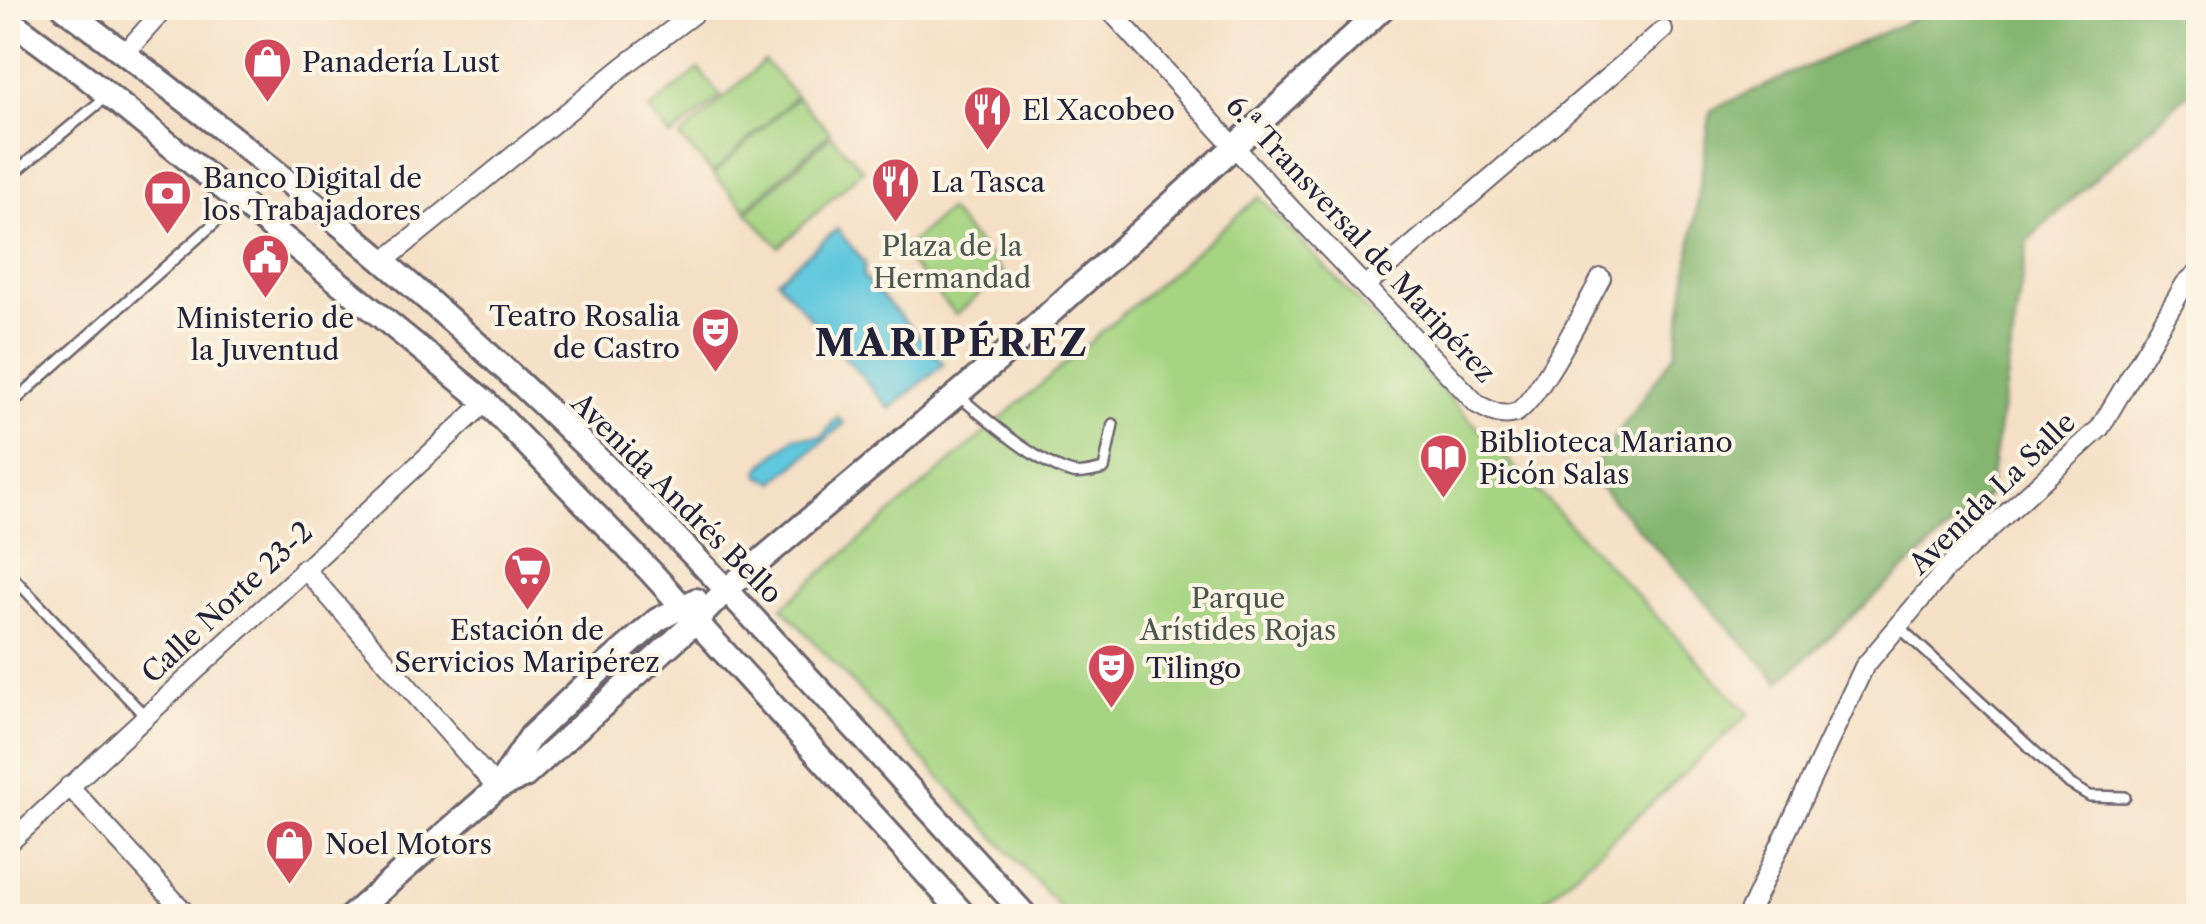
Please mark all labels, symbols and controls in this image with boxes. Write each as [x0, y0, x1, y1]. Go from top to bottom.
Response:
shop icon: Panadería Lust [241, 36, 293, 104]
place label: Panadería Lust [302, 45, 500, 79]
restaurant icon: El Xacobeo [961, 84, 1013, 152]
street label: 6.ª Transversal de Maripérez [1219, 89, 1503, 389]
place label: El Xacobeo [1022, 93, 1175, 127]
restaurant icon: La Tasca [870, 156, 922, 224]
place label: Banco Digital de los Trabajadores [203, 161, 422, 227]
place label: La Tasca [931, 165, 1045, 199]
bank icon: Banco Digital de los Trabajadores [142, 168, 194, 236]
park label: Plaza de la Hermandad [873, 229, 1031, 295]
public building icon: Ministerio de la Juventud [239, 232, 291, 300]
place label: Teatro Rosalia de Castro [489, 299, 680, 365]
place label: Ministerio de la Juventud [176, 301, 354, 367]
theatre icon: Teatro Rosalia de Castro [689, 306, 741, 374]
district label: MARIPÉREZ [815, 319, 1090, 366]
street label: Avenida Andrés Bello [564, 385, 789, 610]
street label: Avenida La Salle [1901, 405, 2082, 582]
place label: Biblioteca Mariano Picón Salas [1479, 425, 1733, 491]
library icon: Biblioteca Mariano Picón Salas [1418, 432, 1470, 500]
street label: Calle Norte 23-2 [135, 514, 319, 690]
supermarket icon: Estación de Servicios Maripérez [501, 544, 553, 612]
park label: Parque Arístides Rojas [1139, 581, 1336, 647]
place label: Estación de Servicios Maripérez [394, 613, 660, 679]
theatre icon: Tilingo [1085, 642, 1137, 710]
place label: Tilingo [1146, 651, 1241, 685]
shop icon: Noel Motors [264, 818, 316, 886]
place label: Noel Motors [325, 827, 492, 861]

